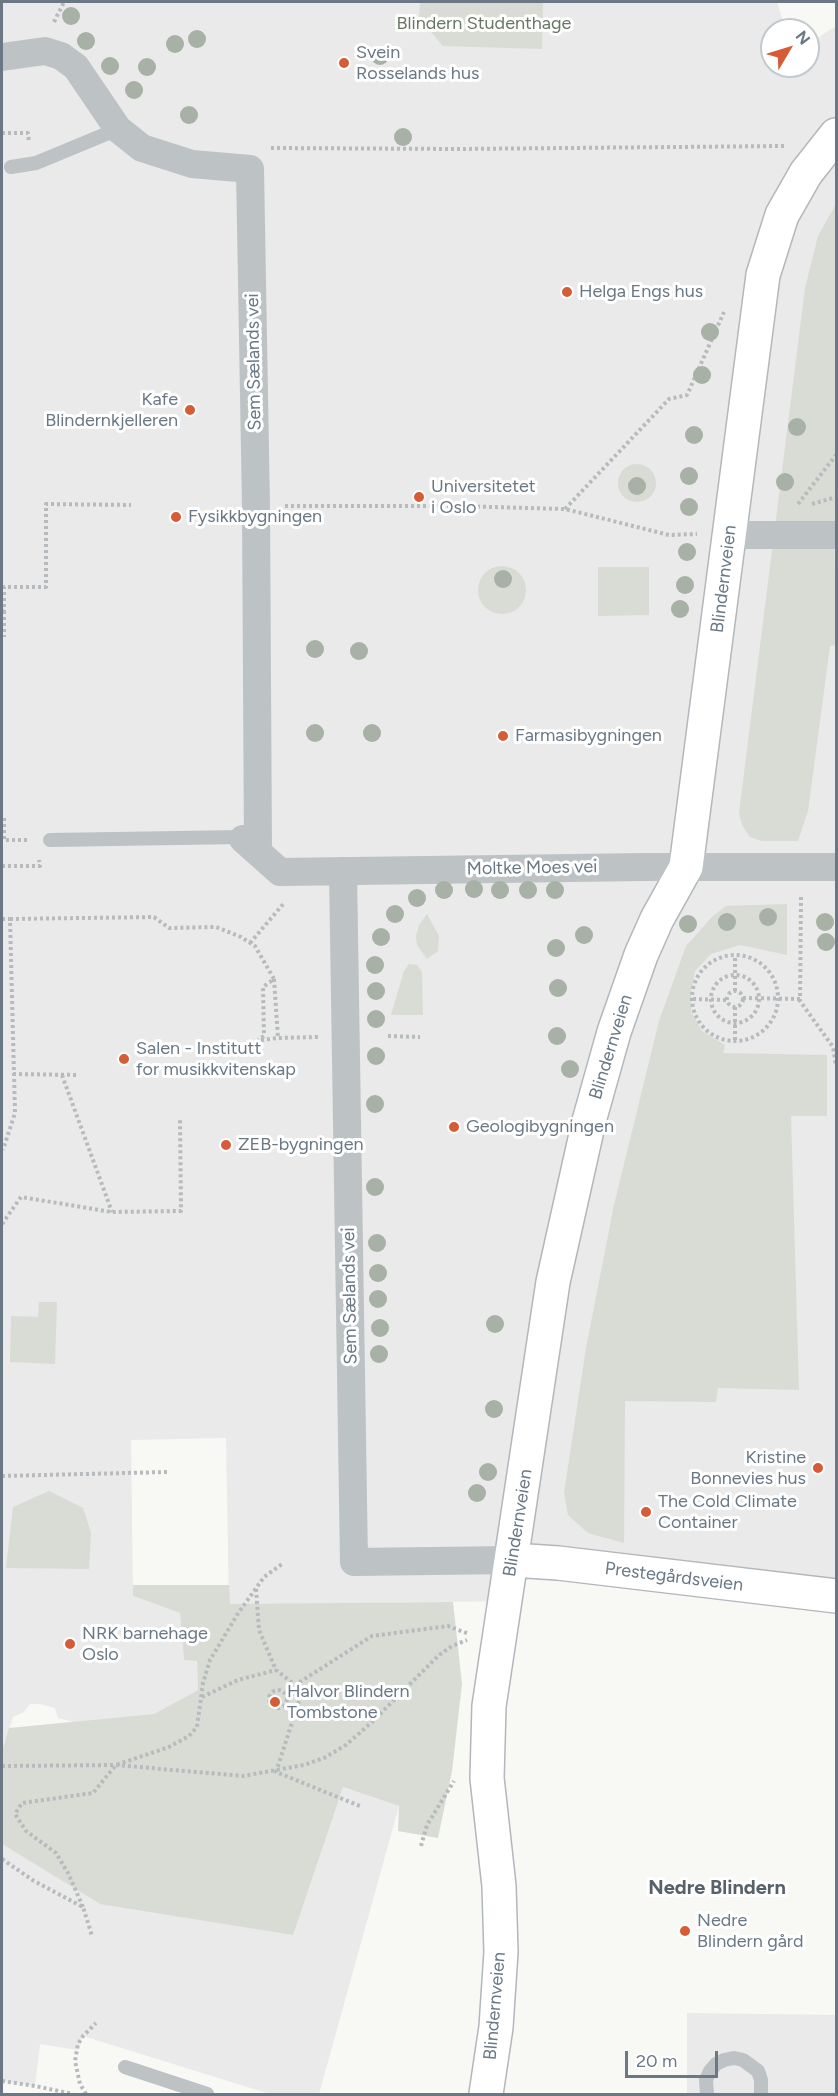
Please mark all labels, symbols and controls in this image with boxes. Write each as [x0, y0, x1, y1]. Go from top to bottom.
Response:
park label: Blindern Studenthage [397, 13, 571, 35]
north arrow [760, 18, 820, 78]
text: N [792, 27, 814, 49]
place label: Svein Rosselands hus [356, 42, 479, 84]
marker: Svein Rosselands hus [337, 56, 351, 70]
place label: Helga Engs hus [579, 281, 703, 303]
marker: Helga Engs hus [560, 285, 574, 299]
street label: Sem Sælands vei [242, 293, 266, 431]
place label: Kafe Blindernkjelleren [45, 389, 178, 432]
marker: Kafe Blindernkjelleren [183, 403, 197, 417]
place label: Universitetet i Oslo [431, 476, 536, 518]
marker: Universitetet i Oslo [412, 490, 426, 504]
place label: Fysikkbygningen [188, 506, 322, 528]
marker: Fysikkbygningen [169, 510, 183, 524]
street label: Blindernveien [707, 524, 741, 634]
place label: Farmasibygningen [515, 725, 662, 747]
marker: Farmasibygningen [496, 729, 510, 743]
street label: Moltke Moes vei [466, 856, 598, 880]
street label: Blindernveien [585, 992, 637, 1102]
place label: Salen - Institutt for musikkvitenskap [136, 1038, 296, 1080]
marker: Salen - Institutt for musikkvitenskap [117, 1052, 131, 1066]
place label: Geologibygningen [466, 1116, 614, 1138]
marker: Geologibygningen [447, 1120, 461, 1134]
place label: ZEB-bygningen [238, 1134, 364, 1156]
marker: ZEB-bygningen [219, 1138, 233, 1152]
street label: Sem Sælands vei [338, 1227, 362, 1365]
place label: Kristine Bonnevies hus [690, 1447, 806, 1490]
marker: Kristine Bonnevies hus [811, 1461, 825, 1475]
street label: Blindernveien [499, 1468, 537, 1578]
place label: The Cold Climate Container [658, 1491, 797, 1534]
marker: The Cold Climate Container [639, 1505, 653, 1519]
street label: Prestegårdsveien [604, 1558, 744, 1596]
place label: NRK barnehage Oslo [82, 1623, 208, 1666]
marker: NRK barnehage Oslo [63, 1637, 77, 1651]
place label: Halvor Blindern Tombstone [287, 1681, 409, 1724]
marker: Halvor Blindern Tombstone [268, 1695, 282, 1709]
district label: Nedre Blindern [648, 1876, 786, 1900]
place label: Nedre Blindern gård [697, 1910, 803, 1952]
marker: Nedre Blindern gård [678, 1924, 692, 1938]
street label: Blindernveien [480, 1951, 510, 2061]
scale bar [628, 2039, 721, 2077]
text: 20 m [636, 2050, 677, 2072]

